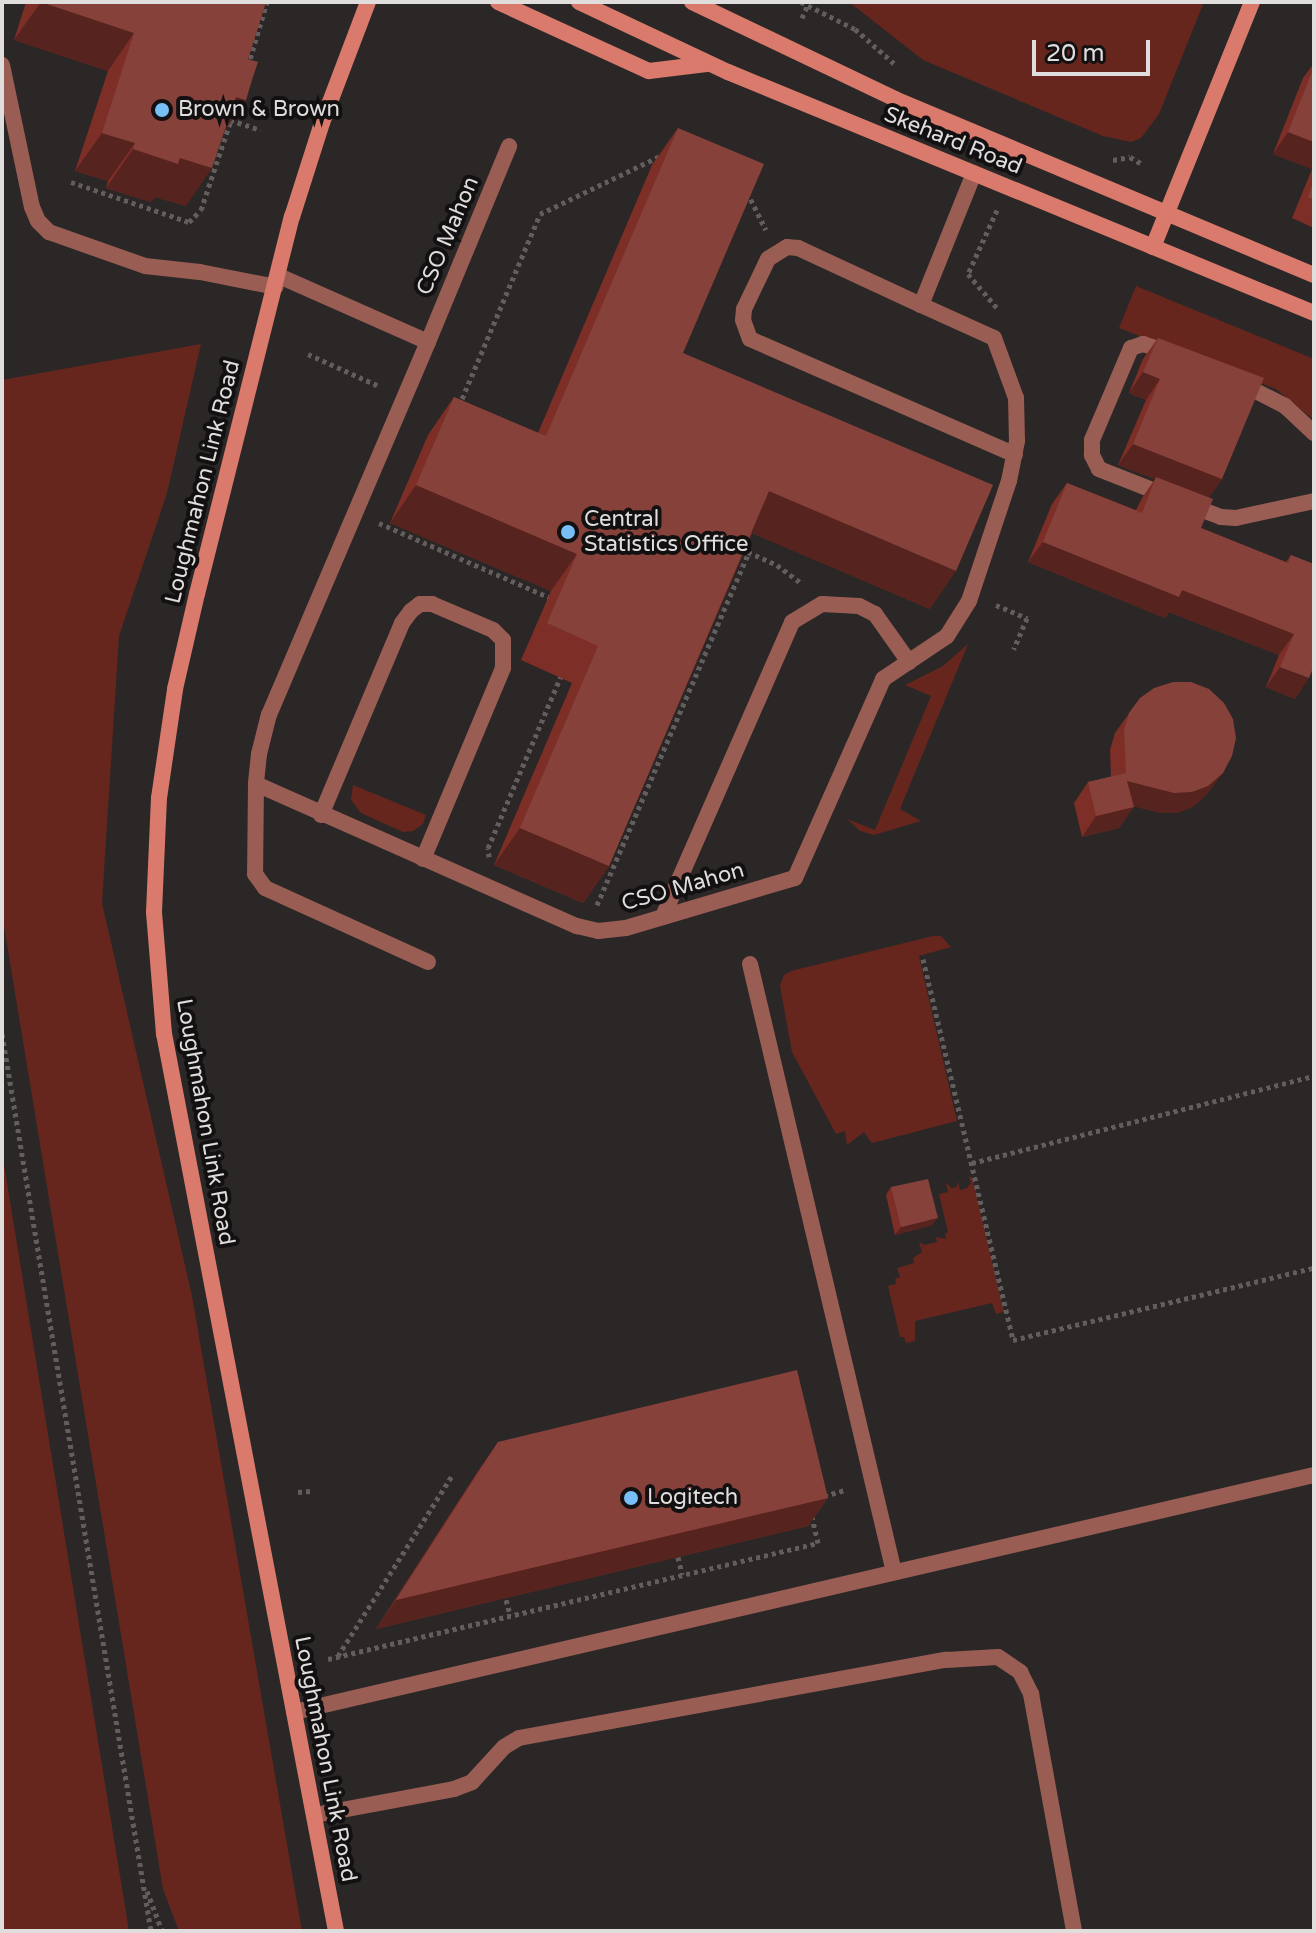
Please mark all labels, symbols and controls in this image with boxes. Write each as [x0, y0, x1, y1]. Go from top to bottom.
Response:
scale bar [1036, 24, 1154, 74]
text: 20 m [1046, 39, 1104, 68]
place label: Brown & Brown [178, 97, 340, 123]
marker: Brown & Brown [153, 101, 171, 119]
street label: Skehard Road [880, 101, 1026, 181]
street label: CSO Mahon [411, 173, 485, 299]
street label: Loughmahon Link Road [160, 358, 246, 606]
place label: Central Statistics Office [584, 506, 748, 558]
marker: Central Statistics Office [559, 523, 577, 541]
street label: CSO Mahon [619, 857, 747, 917]
street label: Loughmahon Link Road [170, 997, 240, 1247]
place label: Logitech [647, 1485, 738, 1511]
marker: Logitech [622, 1489, 640, 1507]
street label: Loughmahon Link Road [288, 1634, 362, 1884]

